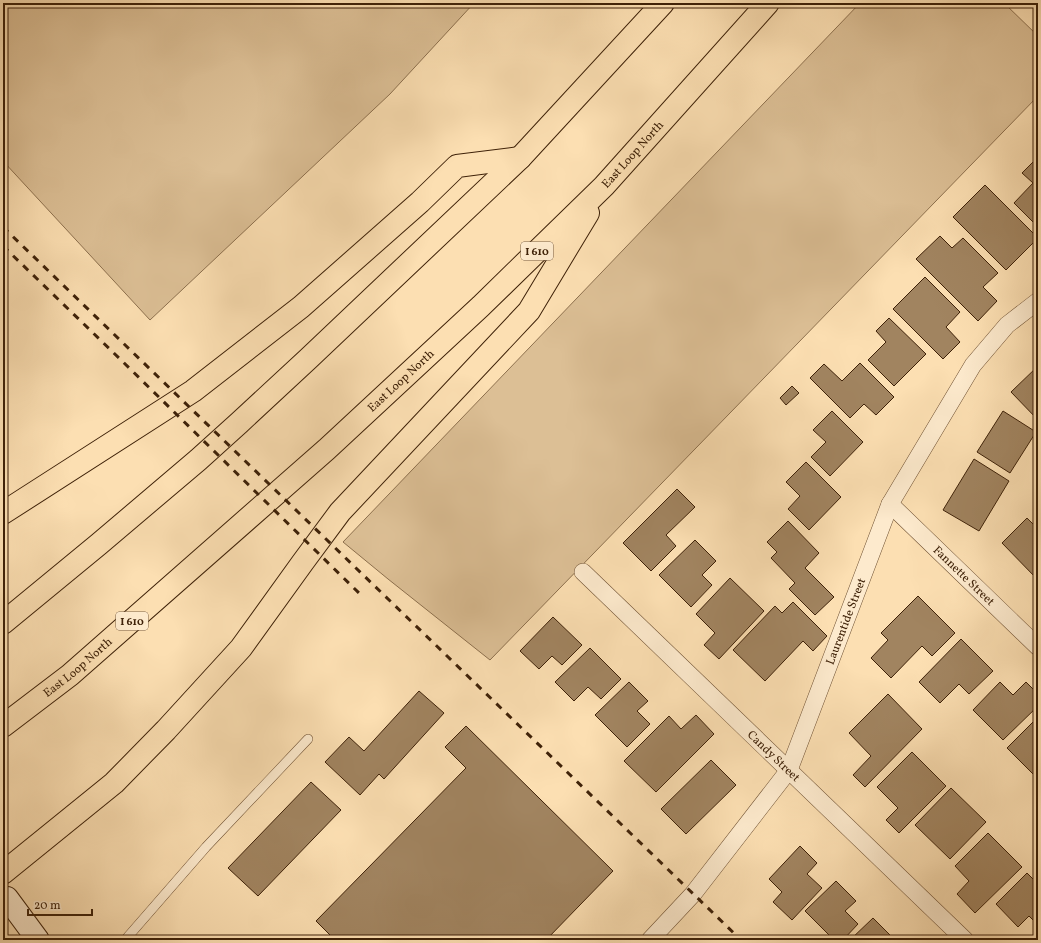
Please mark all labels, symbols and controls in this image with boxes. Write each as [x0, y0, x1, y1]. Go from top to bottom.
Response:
street label: East Loop North [599, 118, 668, 192]
road number: I 610 [521, 242, 553, 260]
street label: East Loop North [365, 346, 438, 416]
street label: Fannette Street [929, 543, 998, 610]
street label: Laurentide Street [823, 576, 870, 667]
road number: I 610 [116, 612, 148, 630]
street label: East Loop North [40, 634, 116, 702]
street label: Candy Street [743, 727, 803, 786]
scale bar [28, 891, 92, 917]
text: 20 m [34, 898, 61, 914]

